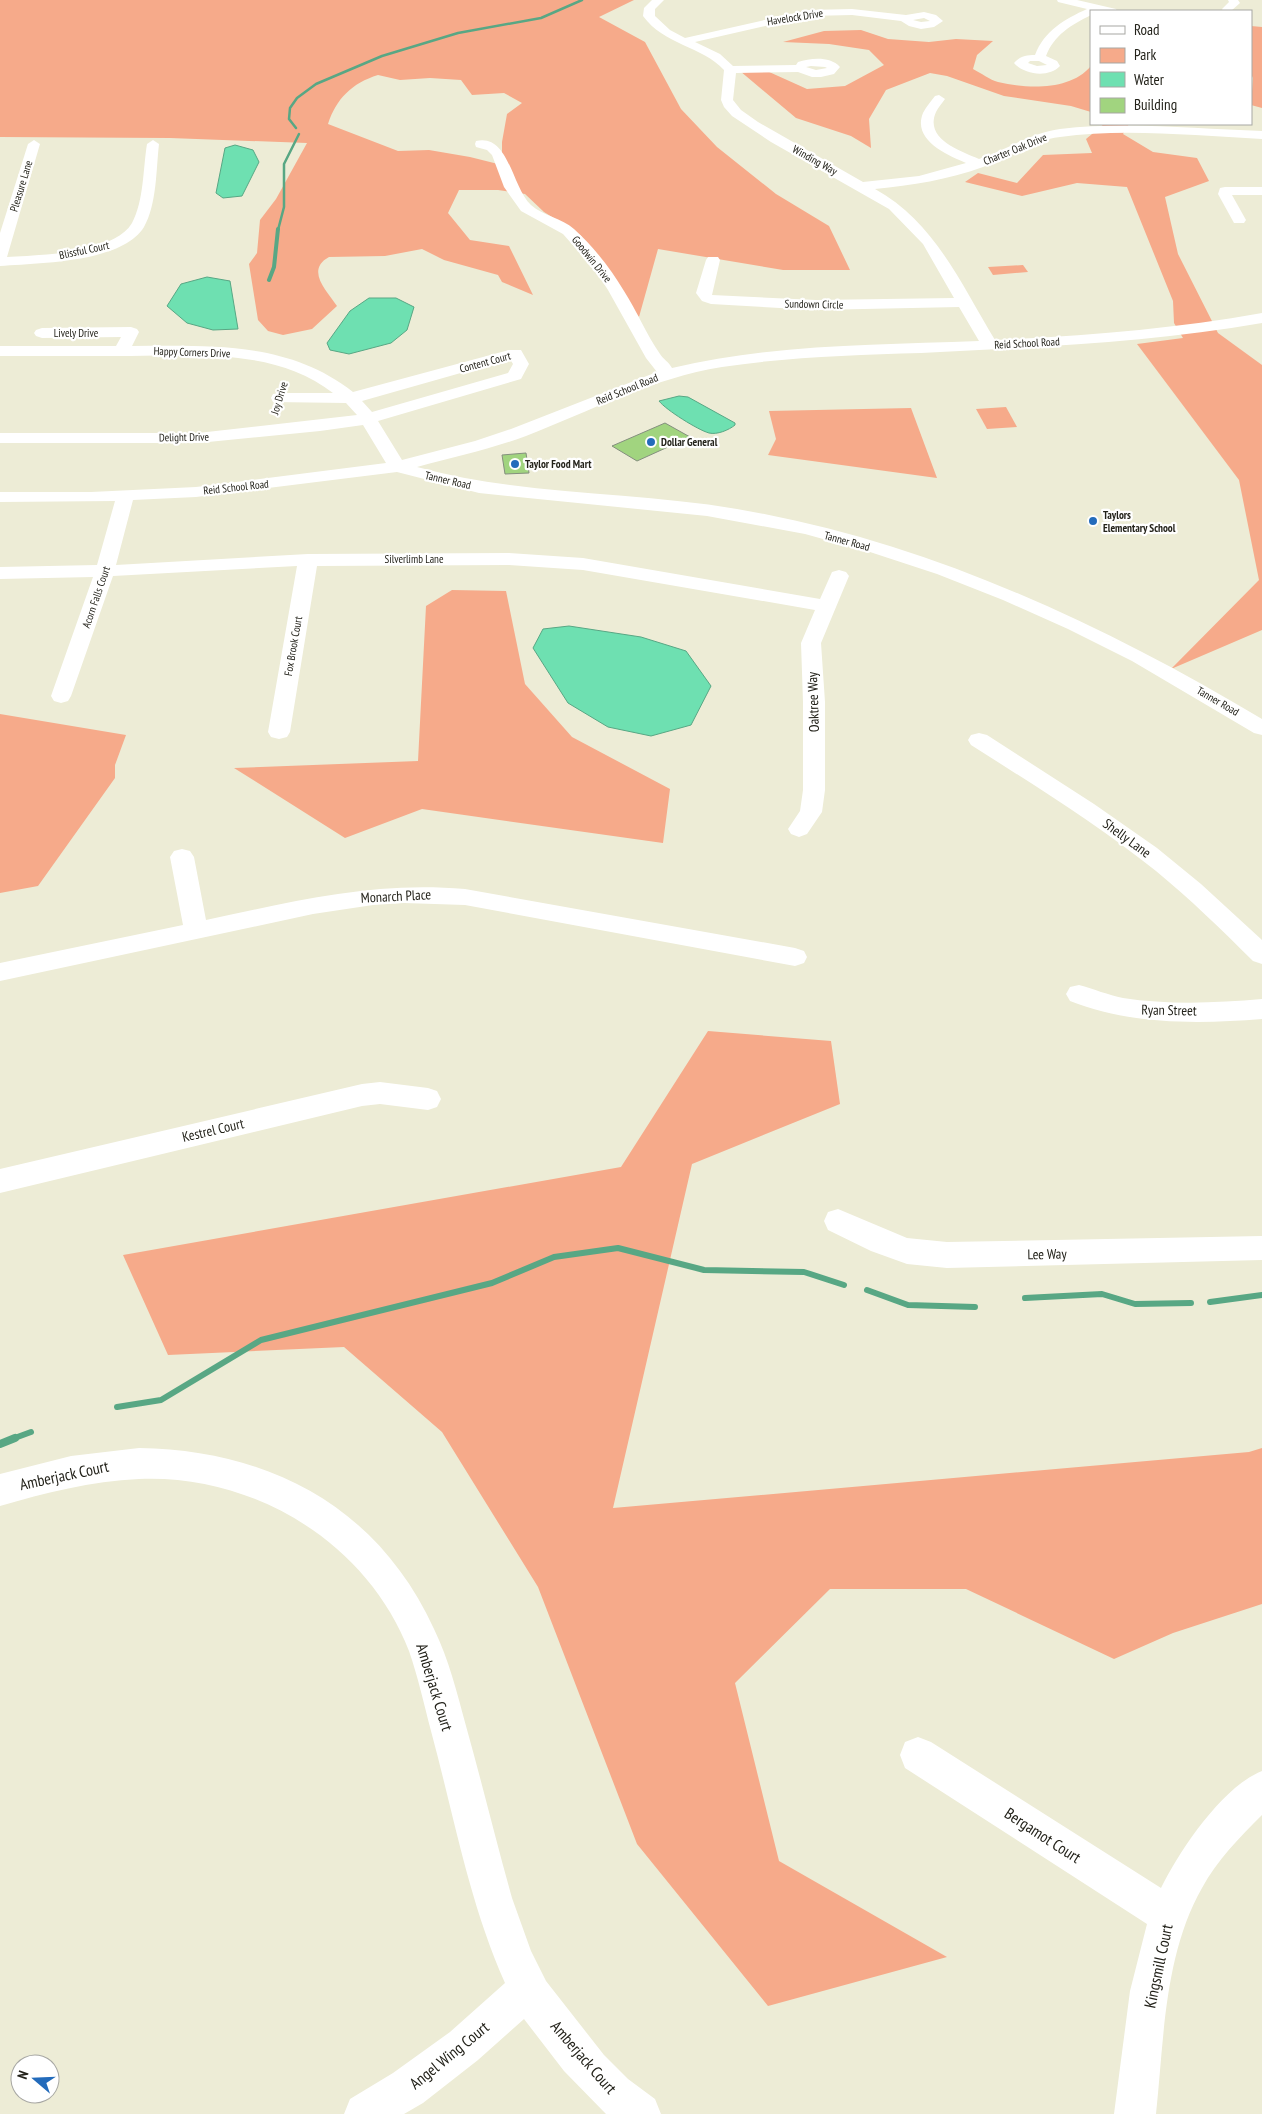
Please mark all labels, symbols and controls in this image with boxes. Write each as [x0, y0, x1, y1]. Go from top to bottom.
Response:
street label: Havelock Drive [766, 6, 825, 28]
legend [1090, 10, 1252, 125]
text: Road [1134, 20, 1160, 39]
text: Park [1134, 45, 1156, 64]
text: Water [1134, 70, 1165, 89]
text: Building [1134, 95, 1177, 114]
street label: Charter Oak Drive [981, 130, 1049, 168]
street label: Winding Way [790, 142, 841, 178]
street label: Pleasure Lane [7, 158, 36, 213]
street label: Goodwin Drive [569, 233, 615, 285]
street label: Blissful Court [58, 238, 110, 262]
street label: Sundown Circle [784, 296, 844, 312]
street label: Lively Drive [54, 326, 99, 340]
street label: Reid School Road [994, 334, 1060, 352]
street label: Happy Corners Drive [153, 344, 231, 360]
street label: Content Court [458, 348, 512, 376]
street label: Reid School Road [594, 370, 660, 408]
street label: Joy Drive [267, 380, 291, 417]
street label: Delight Drive [159, 430, 210, 444]
place label: Dollar General [661, 435, 718, 449]
marker: Dollar General [645, 436, 657, 448]
place label: Taylor Food Mart [525, 457, 592, 471]
marker: Taylor Food Mart [509, 458, 521, 470]
street label: Tanner Road [424, 468, 473, 492]
street label: Reid School Road [203, 477, 270, 497]
place label: Taylors Elementary School [1103, 508, 1176, 535]
marker: Taylors Elementary School [1087, 515, 1099, 527]
street label: Tanner Road [823, 528, 872, 554]
street label: Silverlimb Lane [385, 552, 444, 566]
street label: Acorn Falls Court [79, 564, 113, 630]
street label: Fox Brook Court [281, 615, 305, 677]
street label: Oaktree Way [803, 671, 823, 732]
street label: Tanner Road [1194, 683, 1242, 719]
street label: Shelly Lane [1099, 814, 1155, 862]
street label: Monarch Place [360, 885, 432, 907]
street label: Ryan Street [1141, 1001, 1197, 1019]
street label: Kestrel Court [180, 1114, 246, 1146]
street label: Lee Way [1027, 1245, 1067, 1263]
street label: Amberjack Court [18, 1456, 111, 1494]
street label: Amberjack Court [412, 1641, 458, 1734]
street label: Bergamot Court [1001, 1803, 1085, 1867]
street label: Kingsmill Court [1139, 1922, 1177, 2010]
street label: Amberjack Court [547, 2016, 622, 2098]
street label: Angel Wing Court [405, 2017, 493, 2093]
north arrow [10, 2054, 60, 2104]
text: N [13, 2068, 32, 2081]

